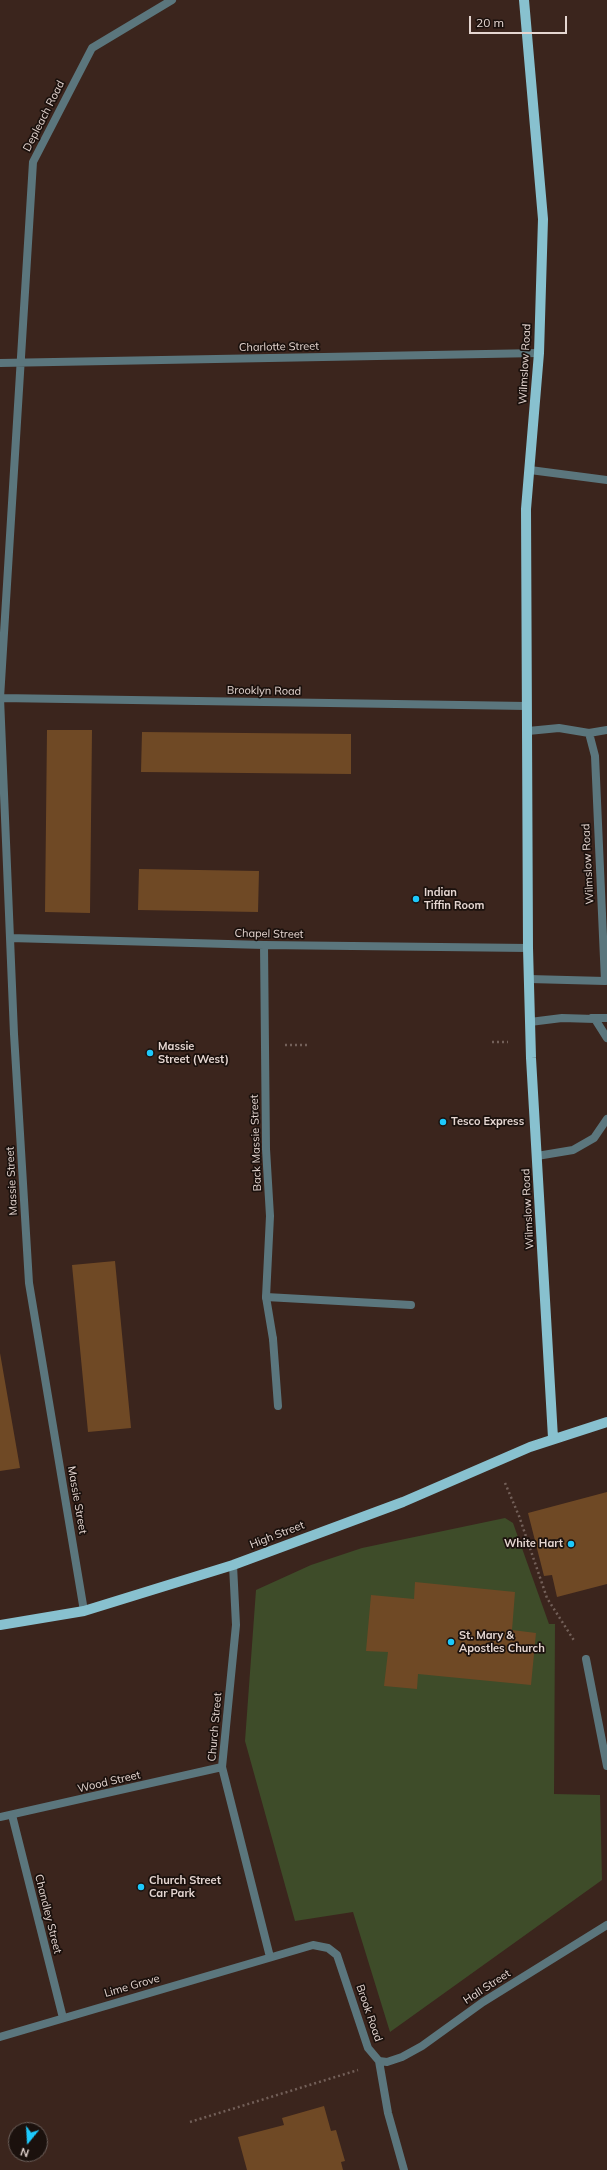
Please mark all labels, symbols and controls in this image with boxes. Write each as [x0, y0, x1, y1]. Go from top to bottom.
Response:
scale bar [471, 8, 569, 34]
text: 20 m [476, 15, 504, 30]
street label: Depleach Road [20, 78, 68, 154]
street label: Wilmslow Road [516, 323, 534, 405]
street label: Charlotte Street [239, 340, 319, 354]
street label: Brooklyn Road [227, 684, 301, 698]
street label: Wilmslow Road [579, 823, 597, 905]
place label: Indian Tiffin Room [424, 886, 485, 912]
marker: Indian Tiffin Room [411, 894, 421, 904]
street label: Chapel Street [234, 927, 304, 941]
place label: Massie Street (West) [158, 1040, 229, 1066]
marker: Massie Street (West) [145, 1048, 155, 1058]
street label: Back Massie Street [248, 1094, 264, 1192]
place label: Tesco Express [451, 1115, 524, 1129]
marker: Tesco Express [438, 1117, 448, 1127]
street label: Massie Street [4, 1146, 20, 1216]
street label: Wilmslow Road [519, 1168, 537, 1250]
street label: Massie Street [65, 1465, 89, 1535]
street label: High Street [248, 1519, 306, 1551]
place label: White Hart [504, 1537, 563, 1551]
marker: White Hart [566, 1539, 576, 1549]
place label: St. Mary & Apostles Church [459, 1629, 545, 1655]
marker: St. Mary & Apostles Church [446, 1637, 456, 1647]
street label: Church Street [205, 1692, 225, 1762]
street label: Wood Street [76, 1768, 142, 1796]
street label: Chandley Street [32, 1873, 64, 1955]
place label: Church Street Car Park [149, 1874, 221, 1900]
marker: Church Street Car Park [136, 1882, 146, 1892]
street label: Hall Street [461, 1967, 513, 2007]
street label: Lime Grove [103, 1972, 161, 2000]
street label: Brook Road [353, 1983, 385, 2043]
north arrow [8, 2122, 48, 2162]
text: N [18, 2145, 31, 2160]

